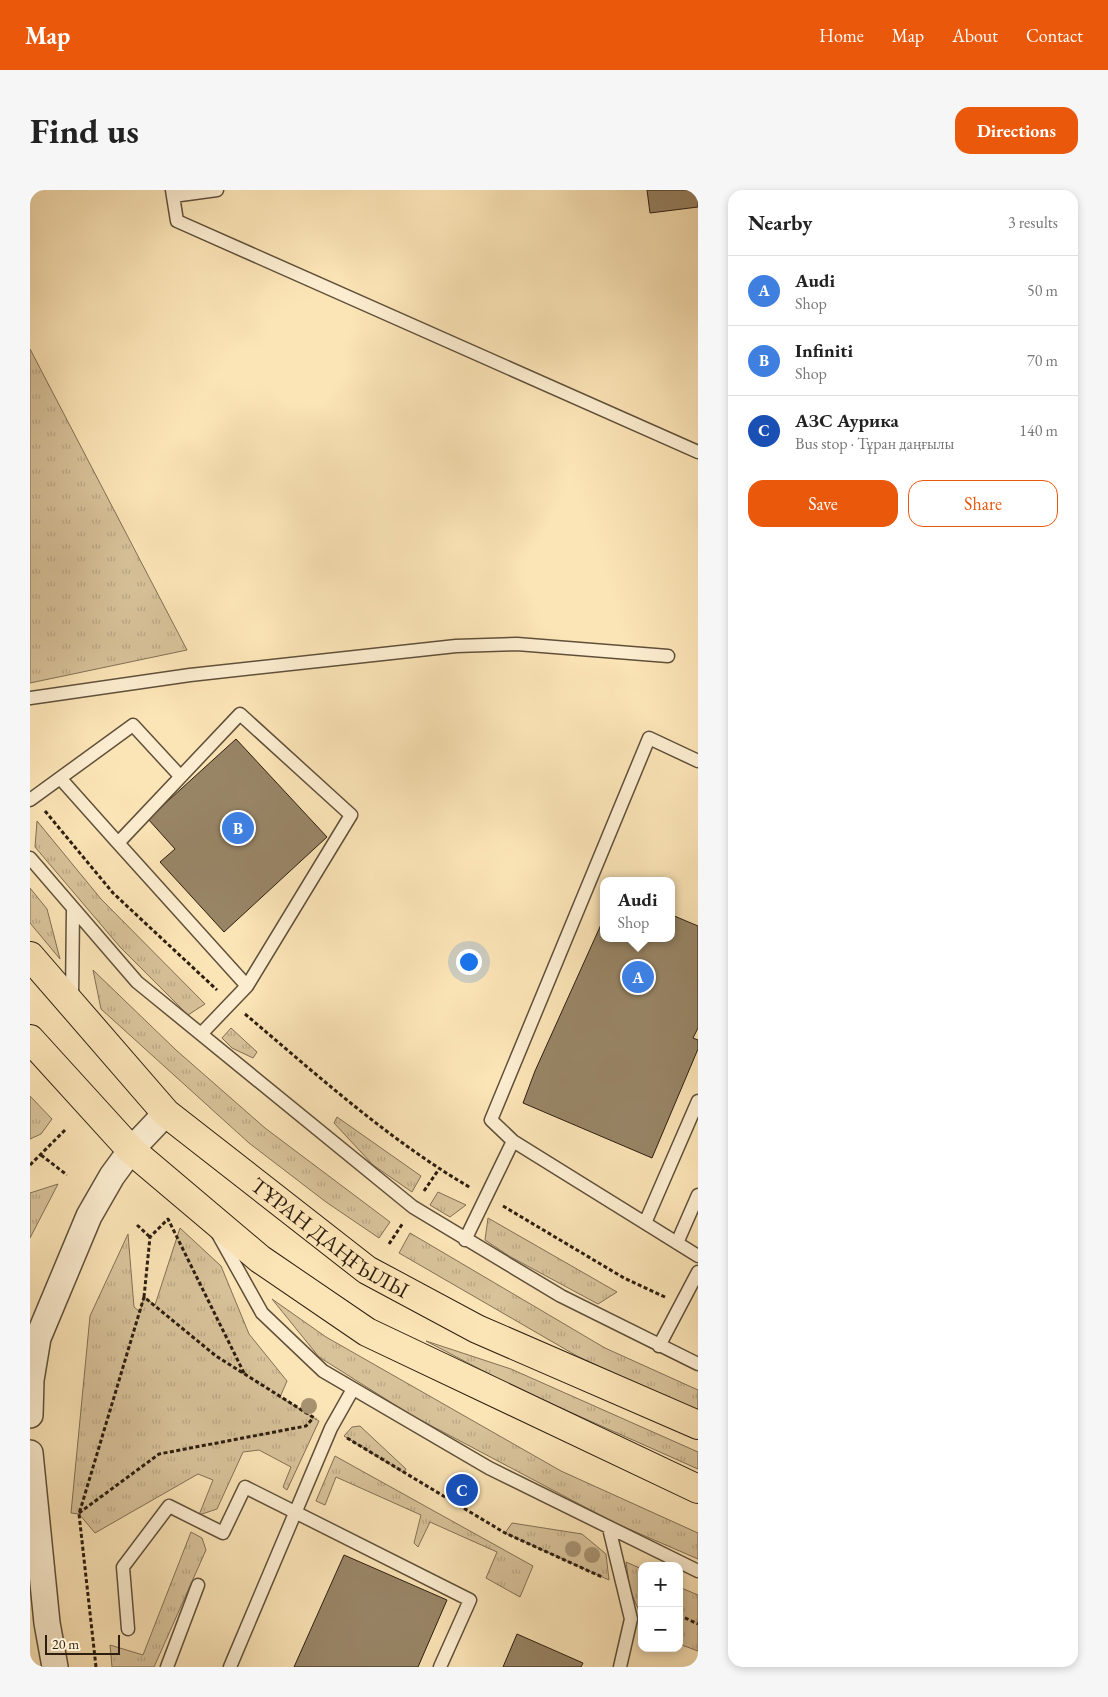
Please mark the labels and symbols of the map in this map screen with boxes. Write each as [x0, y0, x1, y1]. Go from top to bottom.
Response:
pin: B [222, 809, 254, 847]
your location [456, 949, 482, 975]
pin: A [622, 958, 654, 996]
street label: ТҰРАН ДАҢҒЫЛЫ [245, 1170, 414, 1304]
pin: C [446, 1471, 478, 1509]
scale bar [45, 1632, 120, 1655]

